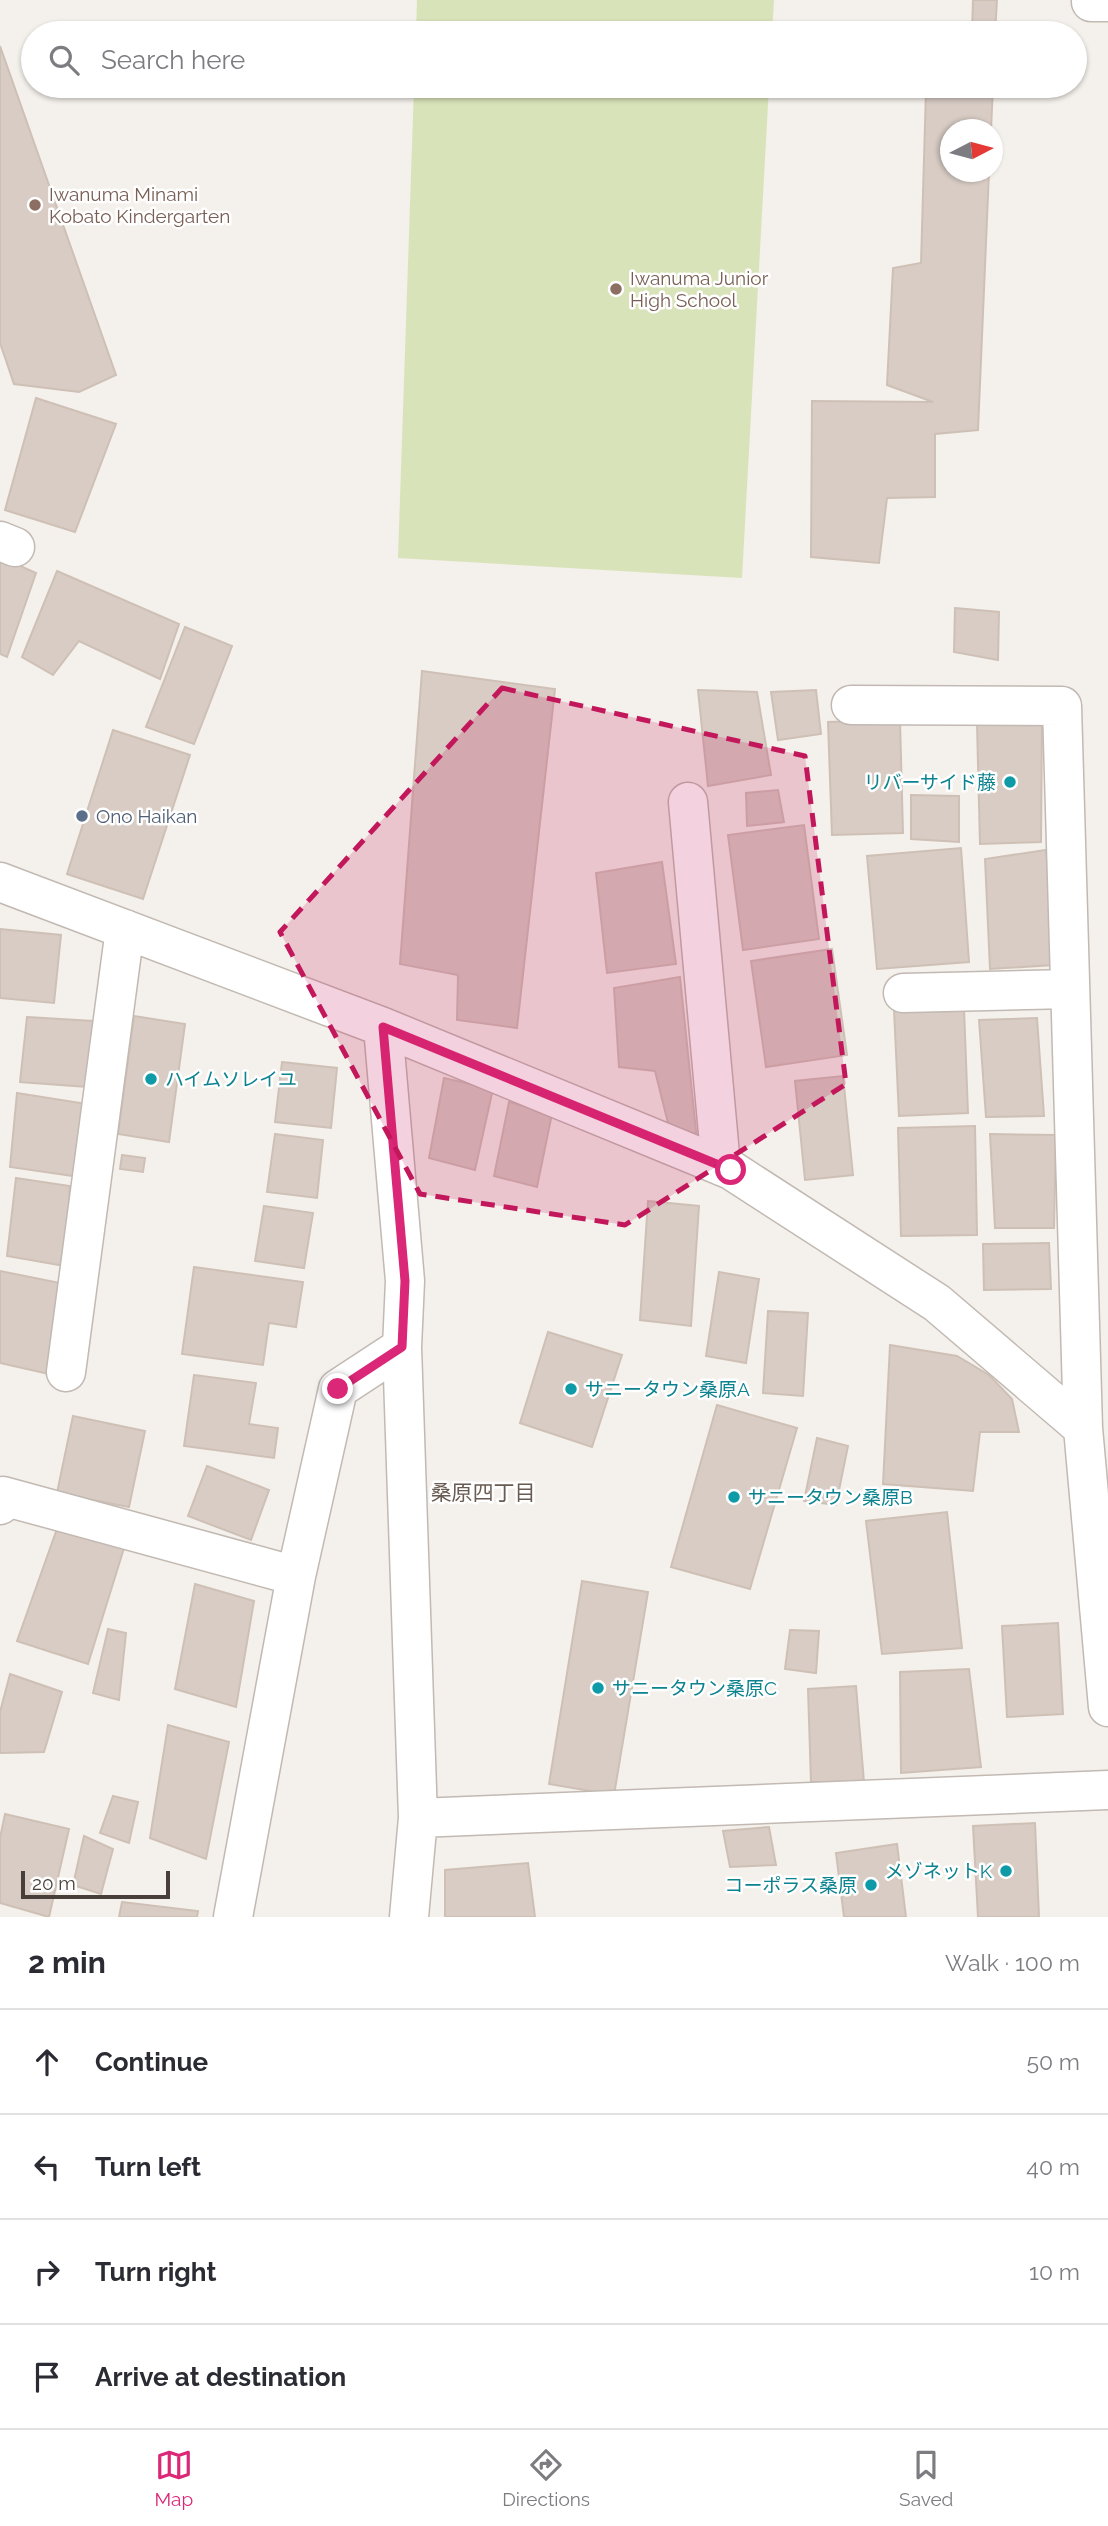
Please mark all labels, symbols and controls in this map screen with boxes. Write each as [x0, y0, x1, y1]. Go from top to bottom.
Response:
search box [21, 21, 1087, 98]
icon: search [45, 41, 83, 79]
text: Search here [101, 45, 245, 75]
north arrow [940, 119, 1003, 182]
place label: Iwanuma Minami Kobato Kindergarten [49, 183, 230, 227]
marker: Iwanuma Minami Kobato Kindergarten [27, 197, 43, 213]
place label: Iwanuma Junior High School [630, 267, 769, 311]
marker: Iwanuma Junior High School [608, 281, 624, 297]
place label: リバーサイド藤 [863, 771, 996, 793]
marker: リバーサイド藤 [1002, 774, 1018, 790]
place label: Ono Haikan [96, 805, 197, 827]
marker: Ono Haikan [74, 808, 90, 824]
place label: ハイムソレイユ [165, 1068, 297, 1090]
marker: ハイムソレイユ [143, 1071, 159, 1087]
route start [715, 1154, 746, 1185]
route end [322, 1373, 353, 1404]
place label: サニータウン桑原A [585, 1378, 750, 1400]
marker: サニータウン桑原A [563, 1381, 579, 1397]
district label: 桑原四丁目 [431, 1480, 536, 1505]
place label: サニータウン桑原B [748, 1486, 913, 1508]
marker: サニータウン桑原B [726, 1489, 742, 1505]
place label: サニータウン桑原C [612, 1677, 777, 1699]
marker: サニータウン桑原C [590, 1680, 606, 1696]
place label: メゾネットK [885, 1860, 993, 1882]
marker: メゾネットK [998, 1863, 1014, 1879]
scale bar [21, 1868, 170, 1900]
text: 20 m [32, 1872, 76, 1894]
place label: コーポラス桑原 [724, 1874, 857, 1896]
marker: コーポラス桑原 [863, 1877, 879, 1893]
text: 2 min [28, 1945, 106, 1980]
text: Walk · 100 m [945, 1949, 1080, 1976]
icon: ahead [28, 2043, 66, 2081]
text: Continue [95, 2047, 208, 2077]
text: 50 m [1026, 2048, 1080, 2075]
icon: left [28, 2148, 66, 2186]
text: Turn left [95, 2152, 201, 2182]
text: 40 m [1026, 2153, 1080, 2180]
icon: right [28, 2253, 66, 2291]
text: Turn right [95, 2257, 216, 2287]
text: 10 m [1029, 2258, 1080, 2285]
icon: arrive [28, 2358, 66, 2396]
text: Arrive at destination [95, 2362, 346, 2392]
tab: Map [155, 2446, 193, 2510]
tab: Directions [502, 2446, 590, 2510]
tab: Saved [899, 2446, 953, 2510]

